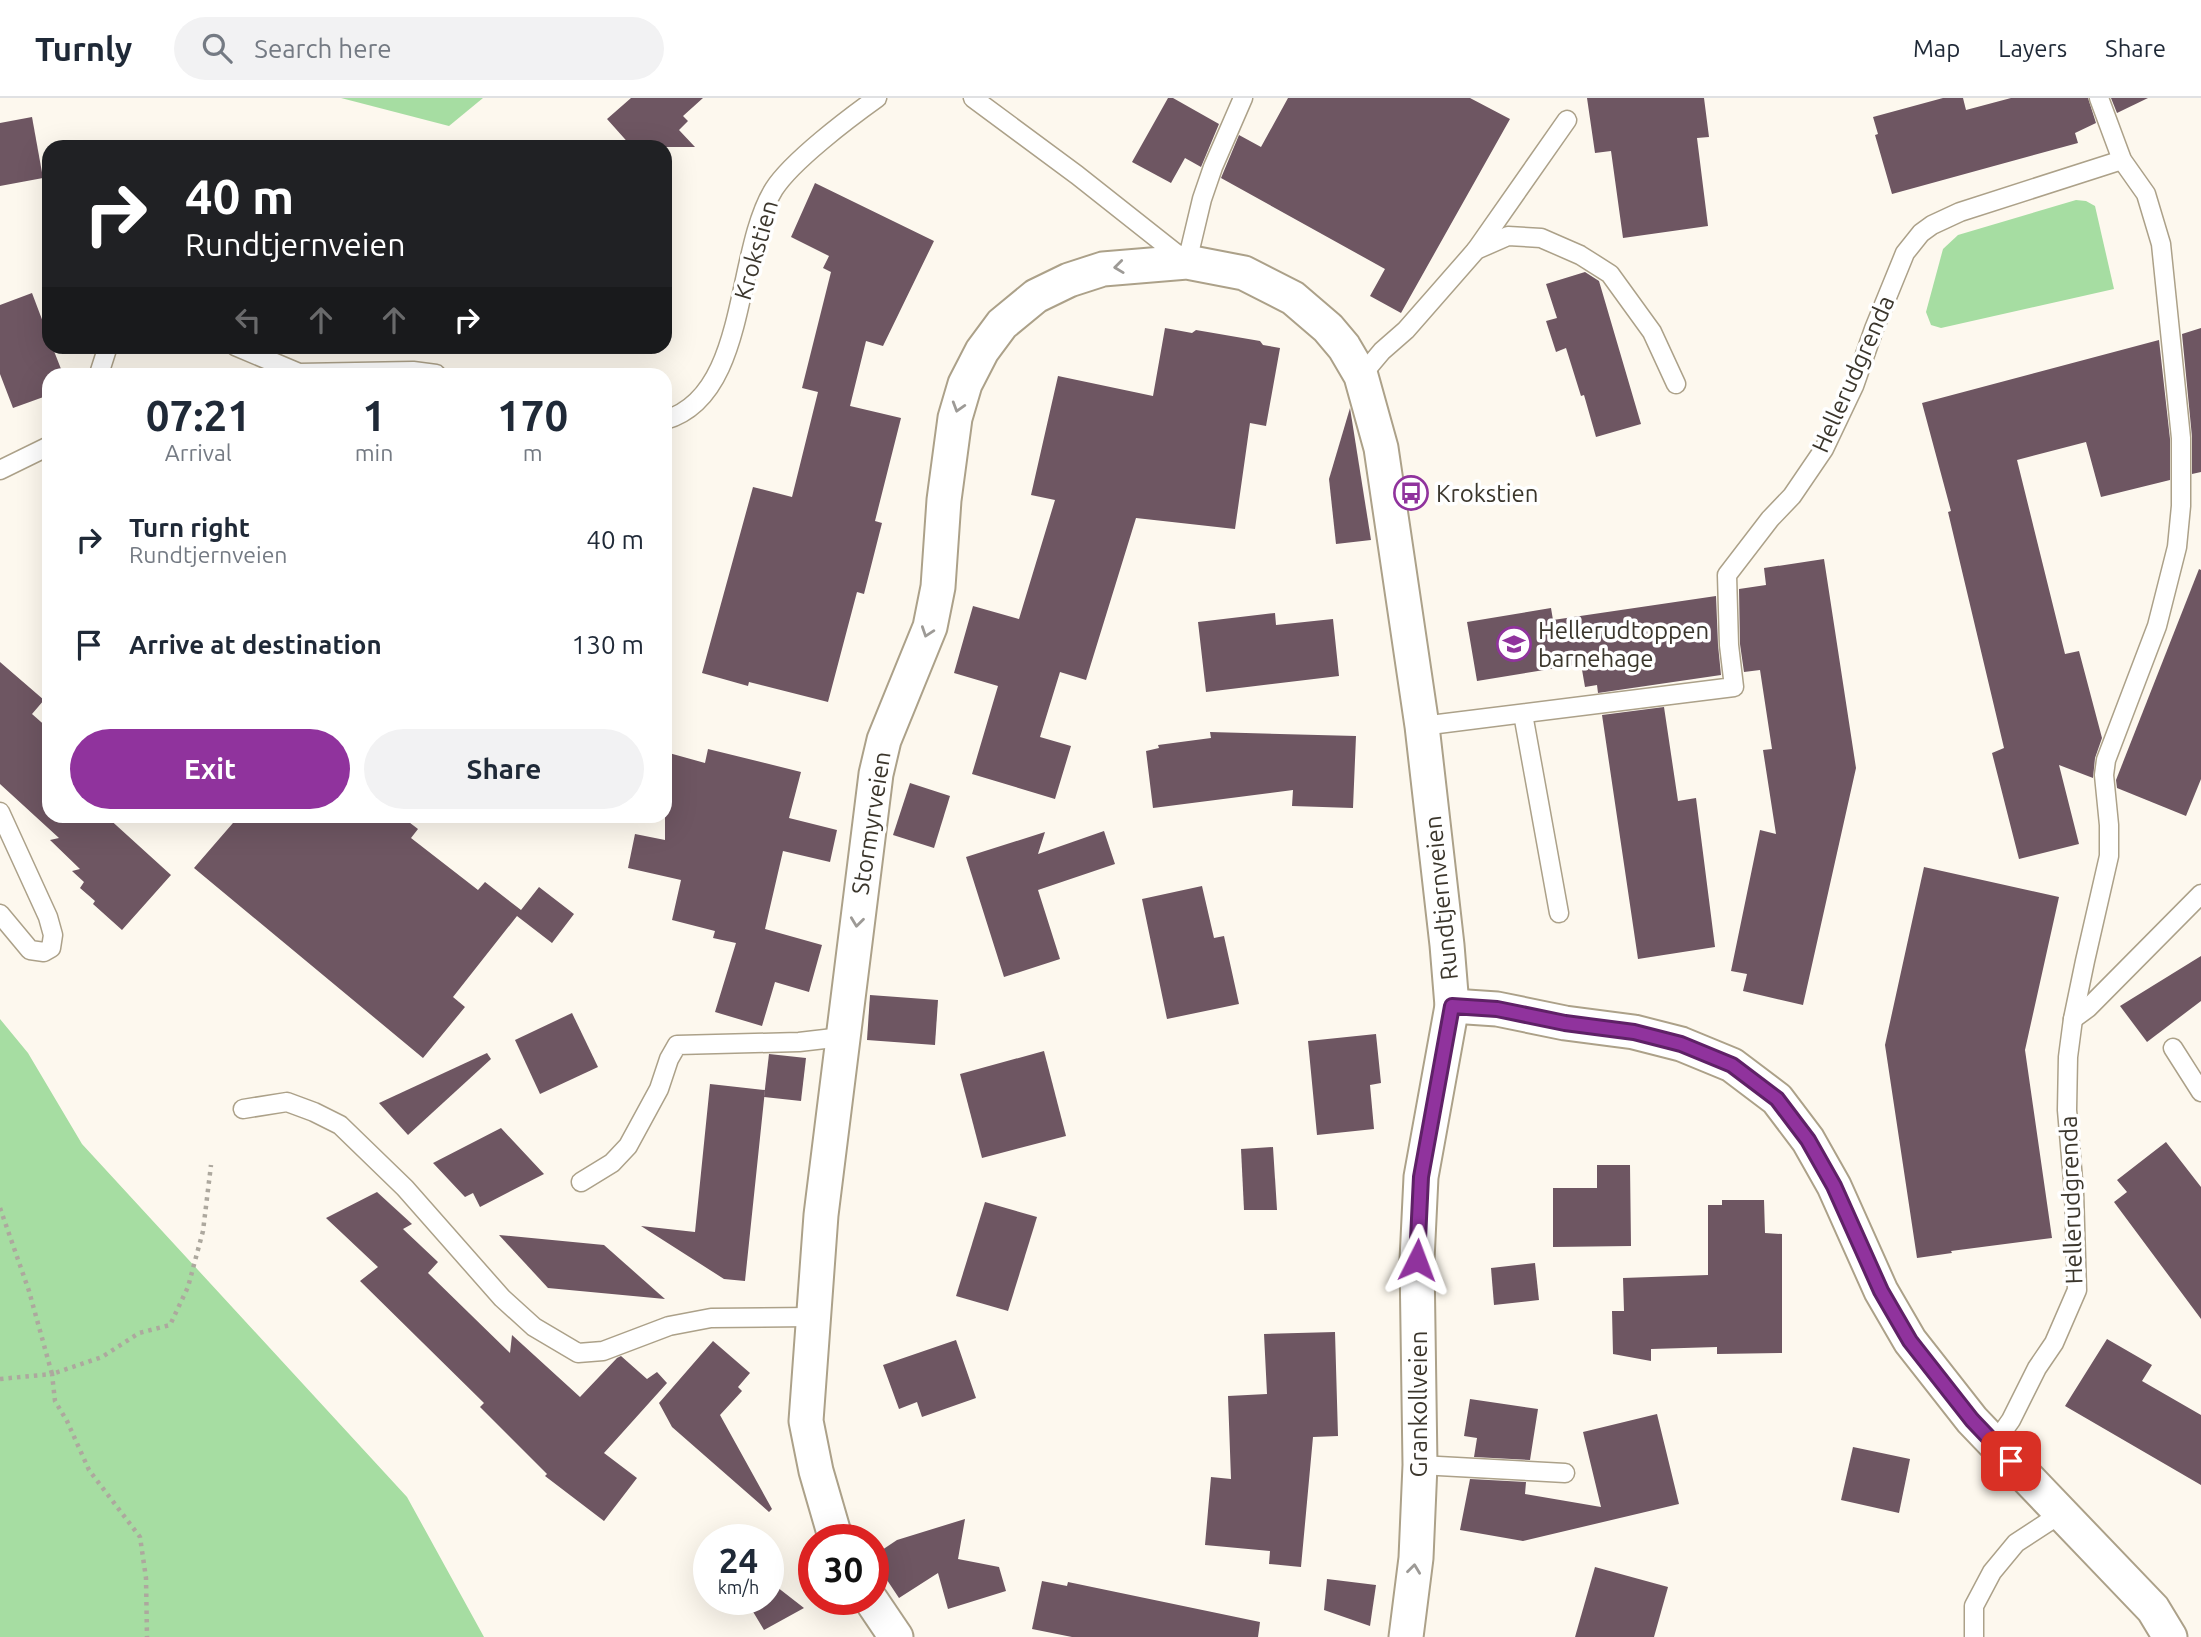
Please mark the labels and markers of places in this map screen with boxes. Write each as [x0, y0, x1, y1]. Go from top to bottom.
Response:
bus stop icon: Krokstien [1392, 474, 1430, 512]
place label: Krokstien [1436, 480, 1538, 507]
place label: Hellerudtoppen barnehage [1538, 617, 1709, 672]
school or university icon: Hellerudtoppen barnehage [1495, 625, 1533, 663]
pin [1981, 1431, 2041, 1491]

